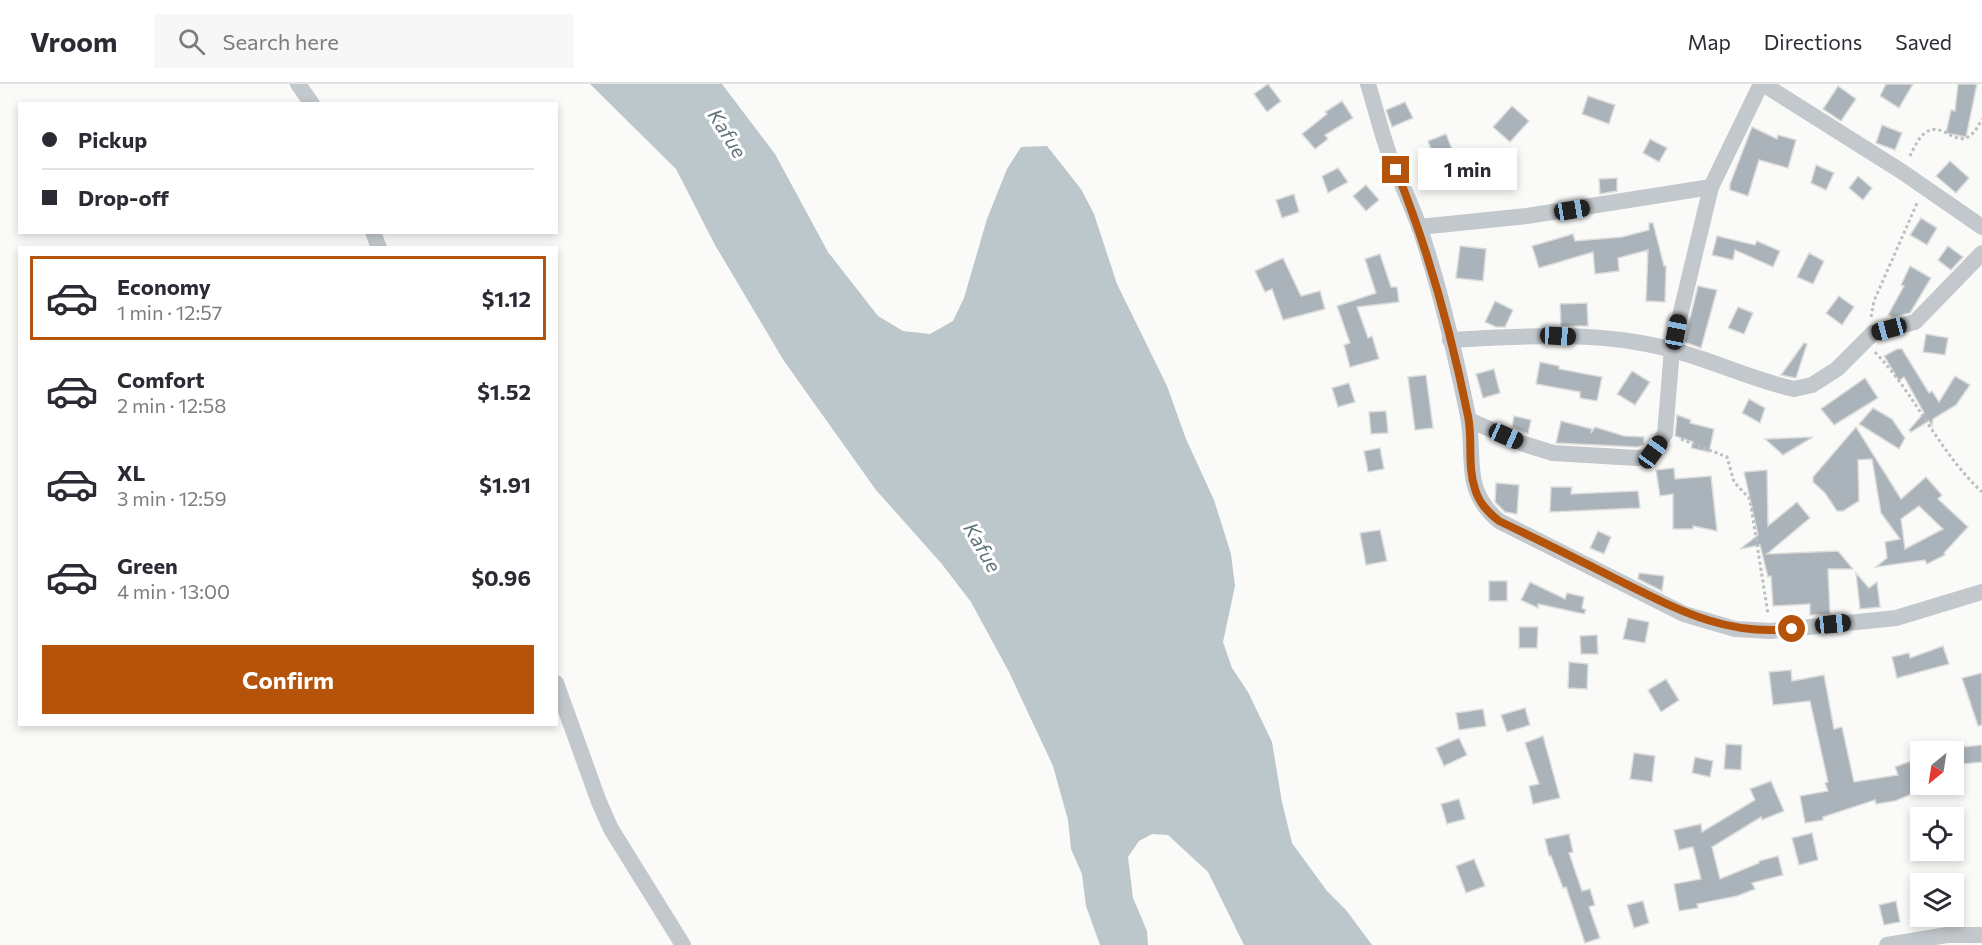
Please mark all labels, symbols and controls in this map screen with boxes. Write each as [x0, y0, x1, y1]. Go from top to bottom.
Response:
search box [154, 14, 574, 68]
text: Vroom [30, 24, 118, 58]
icon: search [175, 25, 208, 58]
text: Search here [223, 28, 339, 55]
text: Map [1688, 29, 1731, 54]
text: Directions [1764, 29, 1862, 54]
text: Saved [1895, 29, 1952, 54]
water label: Kafue [704, 104, 753, 162]
text: Pickup [78, 126, 147, 153]
callout: 1 min [1417, 149, 1516, 191]
route end [1382, 156, 1409, 183]
text: 1 min [1444, 157, 1491, 181]
text: Drop-off [78, 184, 169, 211]
car [1553, 198, 1591, 222]
icon: car [45, 271, 99, 325]
text: Economy [117, 273, 211, 300]
text: $1.12 [482, 285, 531, 312]
text: 1 min · 12:57 [117, 300, 222, 324]
car [1664, 313, 1688, 351]
car [1869, 316, 1909, 342]
car [1540, 326, 1576, 346]
icon: car [45, 364, 99, 418]
text: Comfort [117, 366, 205, 393]
text: $1.52 [477, 378, 531, 405]
text: 2 min · 12:58 [117, 393, 226, 417]
car [1486, 420, 1526, 452]
car [1635, 432, 1671, 472]
icon: car [45, 457, 99, 511]
text: XL [117, 459, 145, 486]
text: $1.91 [479, 471, 531, 498]
text: 3 min · 12:59 [117, 486, 227, 510]
water label: Kafue [959, 518, 1007, 577]
icon: car [45, 550, 99, 604]
text: Green [117, 552, 178, 579]
text: $0.96 [471, 564, 531, 591]
text: 4 min · 13:00 [117, 579, 230, 603]
car [1814, 613, 1852, 635]
route start [1778, 615, 1805, 642]
button: Confirm [42, 645, 534, 714]
north arrow [1910, 741, 1964, 795]
map controls [1910, 741, 1964, 927]
button: locate [1910, 807, 1964, 861]
button: layers [1910, 873, 1964, 927]

